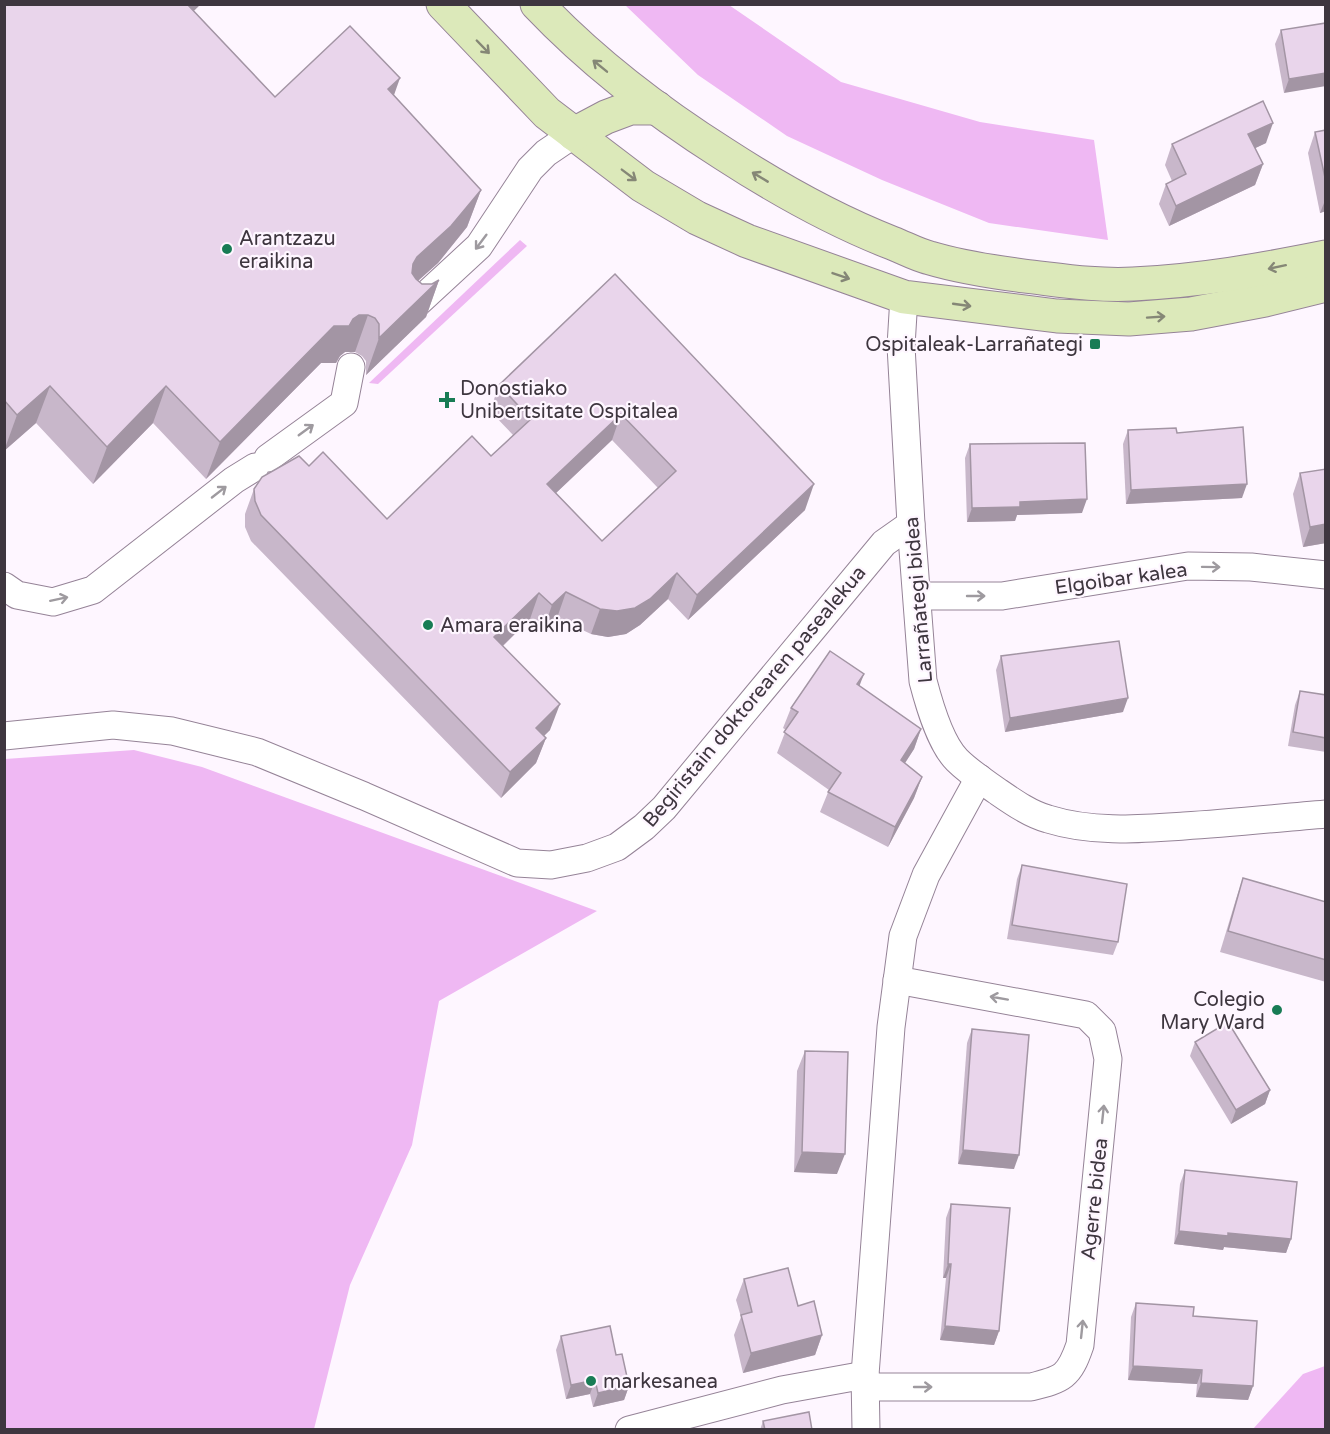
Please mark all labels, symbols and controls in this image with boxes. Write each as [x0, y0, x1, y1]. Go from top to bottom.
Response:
one-way arrow [476, 39, 490, 54]
one-way arrow [593, 59, 609, 72]
one-way arrow [621, 169, 637, 181]
one-way arrow [752, 171, 769, 183]
place label: Arantzazu eraikina [239, 227, 336, 274]
one-way arrow [474, 234, 487, 250]
marker: Arantzazu eraikina [220, 242, 234, 256]
one-way arrow [1268, 262, 1287, 273]
one-way arrow [831, 271, 850, 282]
one-way arrow [951, 300, 971, 311]
one-way arrow [1146, 311, 1166, 322]
place label: Ospitaleak-Larrañategi [865, 333, 1083, 357]
marker: Ospitaleak-Larrañategi [1088, 337, 1102, 351]
place label: Donostiako Unibertsitate Ospitalea [460, 377, 678, 424]
marker: Donostiako Unibertsitate Ospitalea [438, 391, 456, 409]
one-way arrow [297, 424, 313, 436]
one-way arrow [211, 486, 227, 499]
street label: Larrañategi bidea [900, 516, 938, 684]
street label: Elgoibar kalea [1053, 558, 1189, 600]
street label: Begiristain doktorearen pasealekua [638, 561, 871, 832]
one-way arrow [1200, 561, 1220, 573]
one-way arrow [966, 590, 986, 602]
one-way arrow [49, 593, 68, 604]
place label: Amara eraikina [440, 614, 583, 638]
marker: Amara eraikina [421, 618, 435, 632]
place label: Colegio Mary Ward [1160, 988, 1265, 1035]
one-way arrow [990, 992, 1009, 1003]
marker: Colegio Mary Ward [1270, 1003, 1284, 1017]
one-way arrow [1098, 1104, 1109, 1124]
street label: Agerre bidea [1077, 1137, 1113, 1261]
one-way arrow [1077, 1319, 1088, 1339]
place label: markesanea [603, 1370, 718, 1394]
marker: markesanea [584, 1374, 598, 1388]
one-way arrow [913, 1381, 933, 1393]

